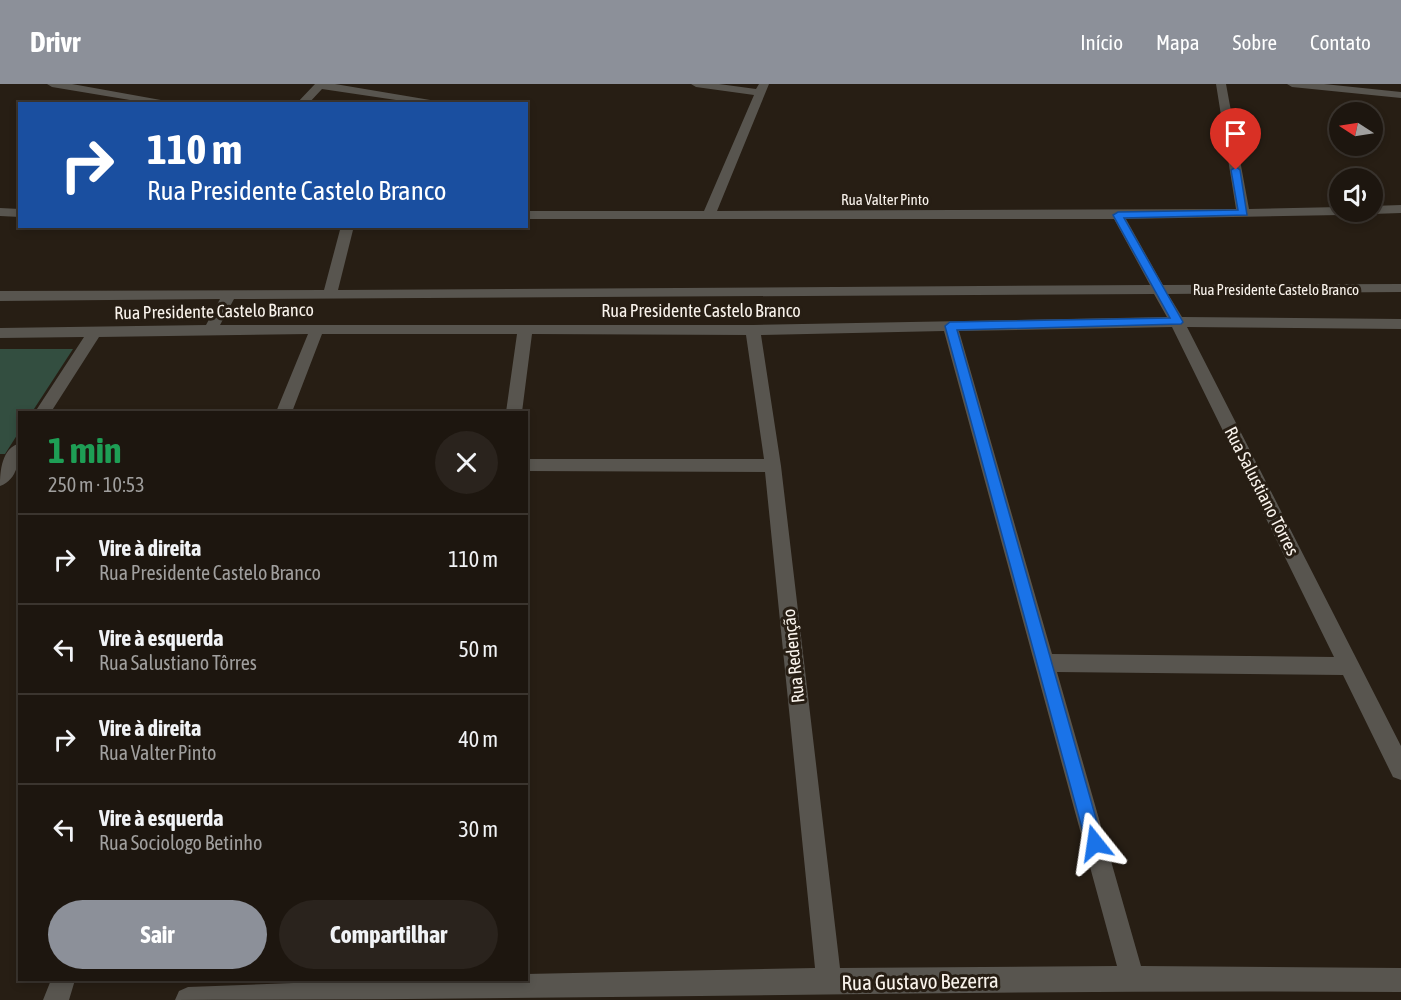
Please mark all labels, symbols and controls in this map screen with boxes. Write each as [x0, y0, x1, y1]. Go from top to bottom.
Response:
text: Drivr [30, 26, 80, 58]
text: Início [1080, 30, 1123, 54]
text: Mapa [1156, 30, 1200, 54]
text: Sobre [1233, 30, 1277, 54]
text: Contato [1310, 30, 1371, 54]
north arrow [1329, 102, 1383, 156]
map controls [1329, 102, 1383, 222]
pin [1210, 108, 1261, 170]
icon: arrive [1219, 117, 1252, 150]
text: 110 m [147, 125, 242, 173]
icon: right [48, 126, 126, 204]
button: sound [1329, 168, 1383, 222]
text: Rua Presidente Castelo Branco [147, 175, 446, 206]
street label: Rua Valter Pinto [841, 191, 929, 208]
street label: Rua Presidente Castelo Branco [1193, 281, 1359, 298]
street label: Rua Presidente Castelo Branco [114, 299, 314, 323]
street label: Rua Presidente Castelo Branco [601, 300, 801, 321]
street label: Rua Salustiano Tôrres [1220, 423, 1304, 559]
text: 1 min [48, 429, 122, 471]
button: close [435, 431, 498, 494]
text: 250 m · 10:53 [48, 473, 145, 496]
text: Vire à direita [99, 535, 201, 561]
icon: right [48, 543, 81, 576]
text: 110 m [448, 546, 498, 572]
text: Rua Presidente Castelo Branco [99, 561, 321, 584]
street label: Rua Redenção [778, 608, 808, 704]
text: Vire à esquerda [99, 625, 224, 651]
icon: left [48, 633, 81, 666]
text: 50 m [458, 636, 498, 662]
text: Rua Salustiano Tôrres [99, 651, 257, 674]
text: Vire à direita [99, 715, 201, 741]
icon: right [48, 723, 81, 756]
text: 40 m [458, 726, 498, 752]
text: Rua Valter Pinto [99, 741, 216, 764]
text: Vire à esquerda [99, 805, 224, 831]
position arrow [1063, 811, 1127, 875]
icon: left [48, 813, 81, 846]
text: 30 m [458, 816, 498, 842]
text: Rua Sociologo Betinho [99, 831, 262, 854]
button: Sair [48, 900, 267, 969]
button: Compartilhar [279, 900, 498, 969]
street label: Rua Gustavo Bezerra [841, 968, 999, 994]

